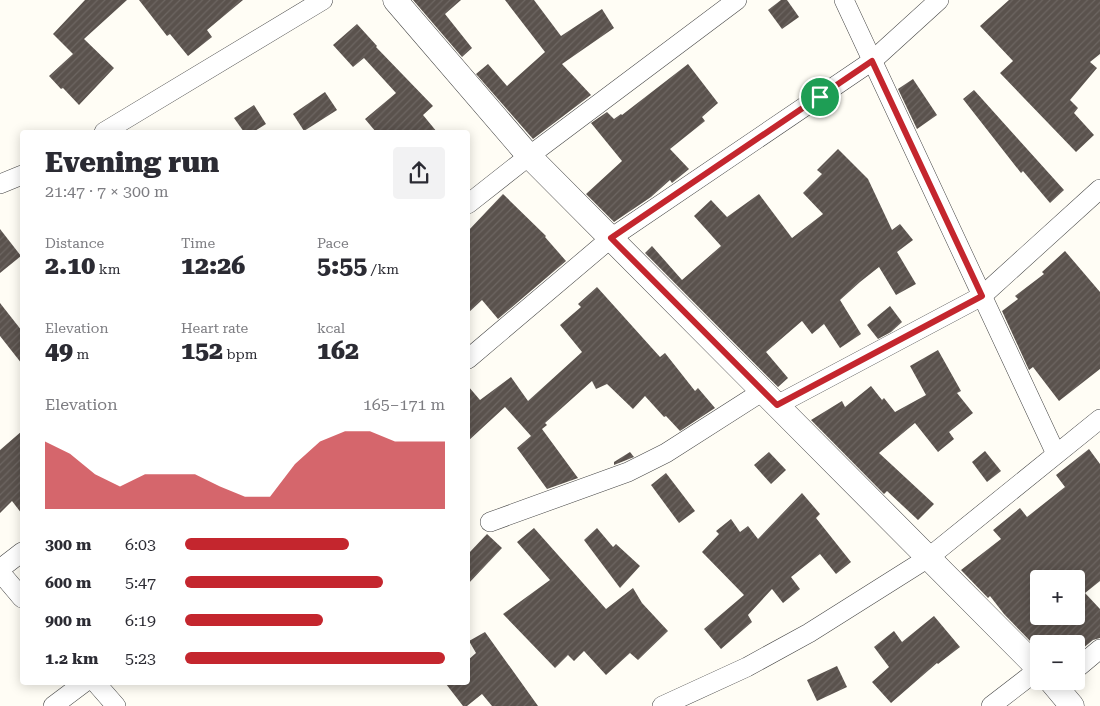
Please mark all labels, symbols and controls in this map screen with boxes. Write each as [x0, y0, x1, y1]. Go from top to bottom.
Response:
pin [799, 76, 841, 118]
icon: arrive [806, 83, 834, 111]
text: Evening run [45, 146, 219, 179]
button: share [393, 147, 445, 199]
text: 21:47 · 7 × 300 m [45, 182, 169, 201]
text: Distance [45, 235, 104, 251]
text: Time [181, 235, 215, 251]
text: Pace [317, 235, 349, 251]
text: 2.10 [45, 251, 95, 280]
text: 12:26 [181, 251, 245, 280]
text: 5:55 [317, 251, 367, 280]
text: km [95, 261, 121, 277]
text: /km [367, 261, 399, 277]
text: Elevation [45, 320, 108, 336]
text: Heart rate [181, 320, 248, 336]
text: kcal [317, 320, 345, 336]
text: 49 [45, 336, 73, 365]
text: 152 [181, 336, 223, 365]
text: 162 [317, 336, 359, 365]
text: m [73, 346, 89, 362]
text: bpm [223, 346, 258, 362]
text: Elevation [45, 395, 118, 414]
text: 165–171 m [363, 395, 445, 414]
text: 300 m [45, 535, 91, 554]
text: 6:03 [125, 535, 156, 554]
map controls [1030, 570, 1085, 690]
button: + [1030, 570, 1085, 625]
text: 600 m [45, 573, 91, 592]
text: 5:47 [125, 573, 156, 592]
text: 900 m [45, 611, 91, 630]
text: 6:19 [125, 611, 156, 630]
button: − [1030, 635, 1085, 690]
text: 1.2 km [45, 649, 98, 668]
text: 5:23 [125, 649, 156, 668]

